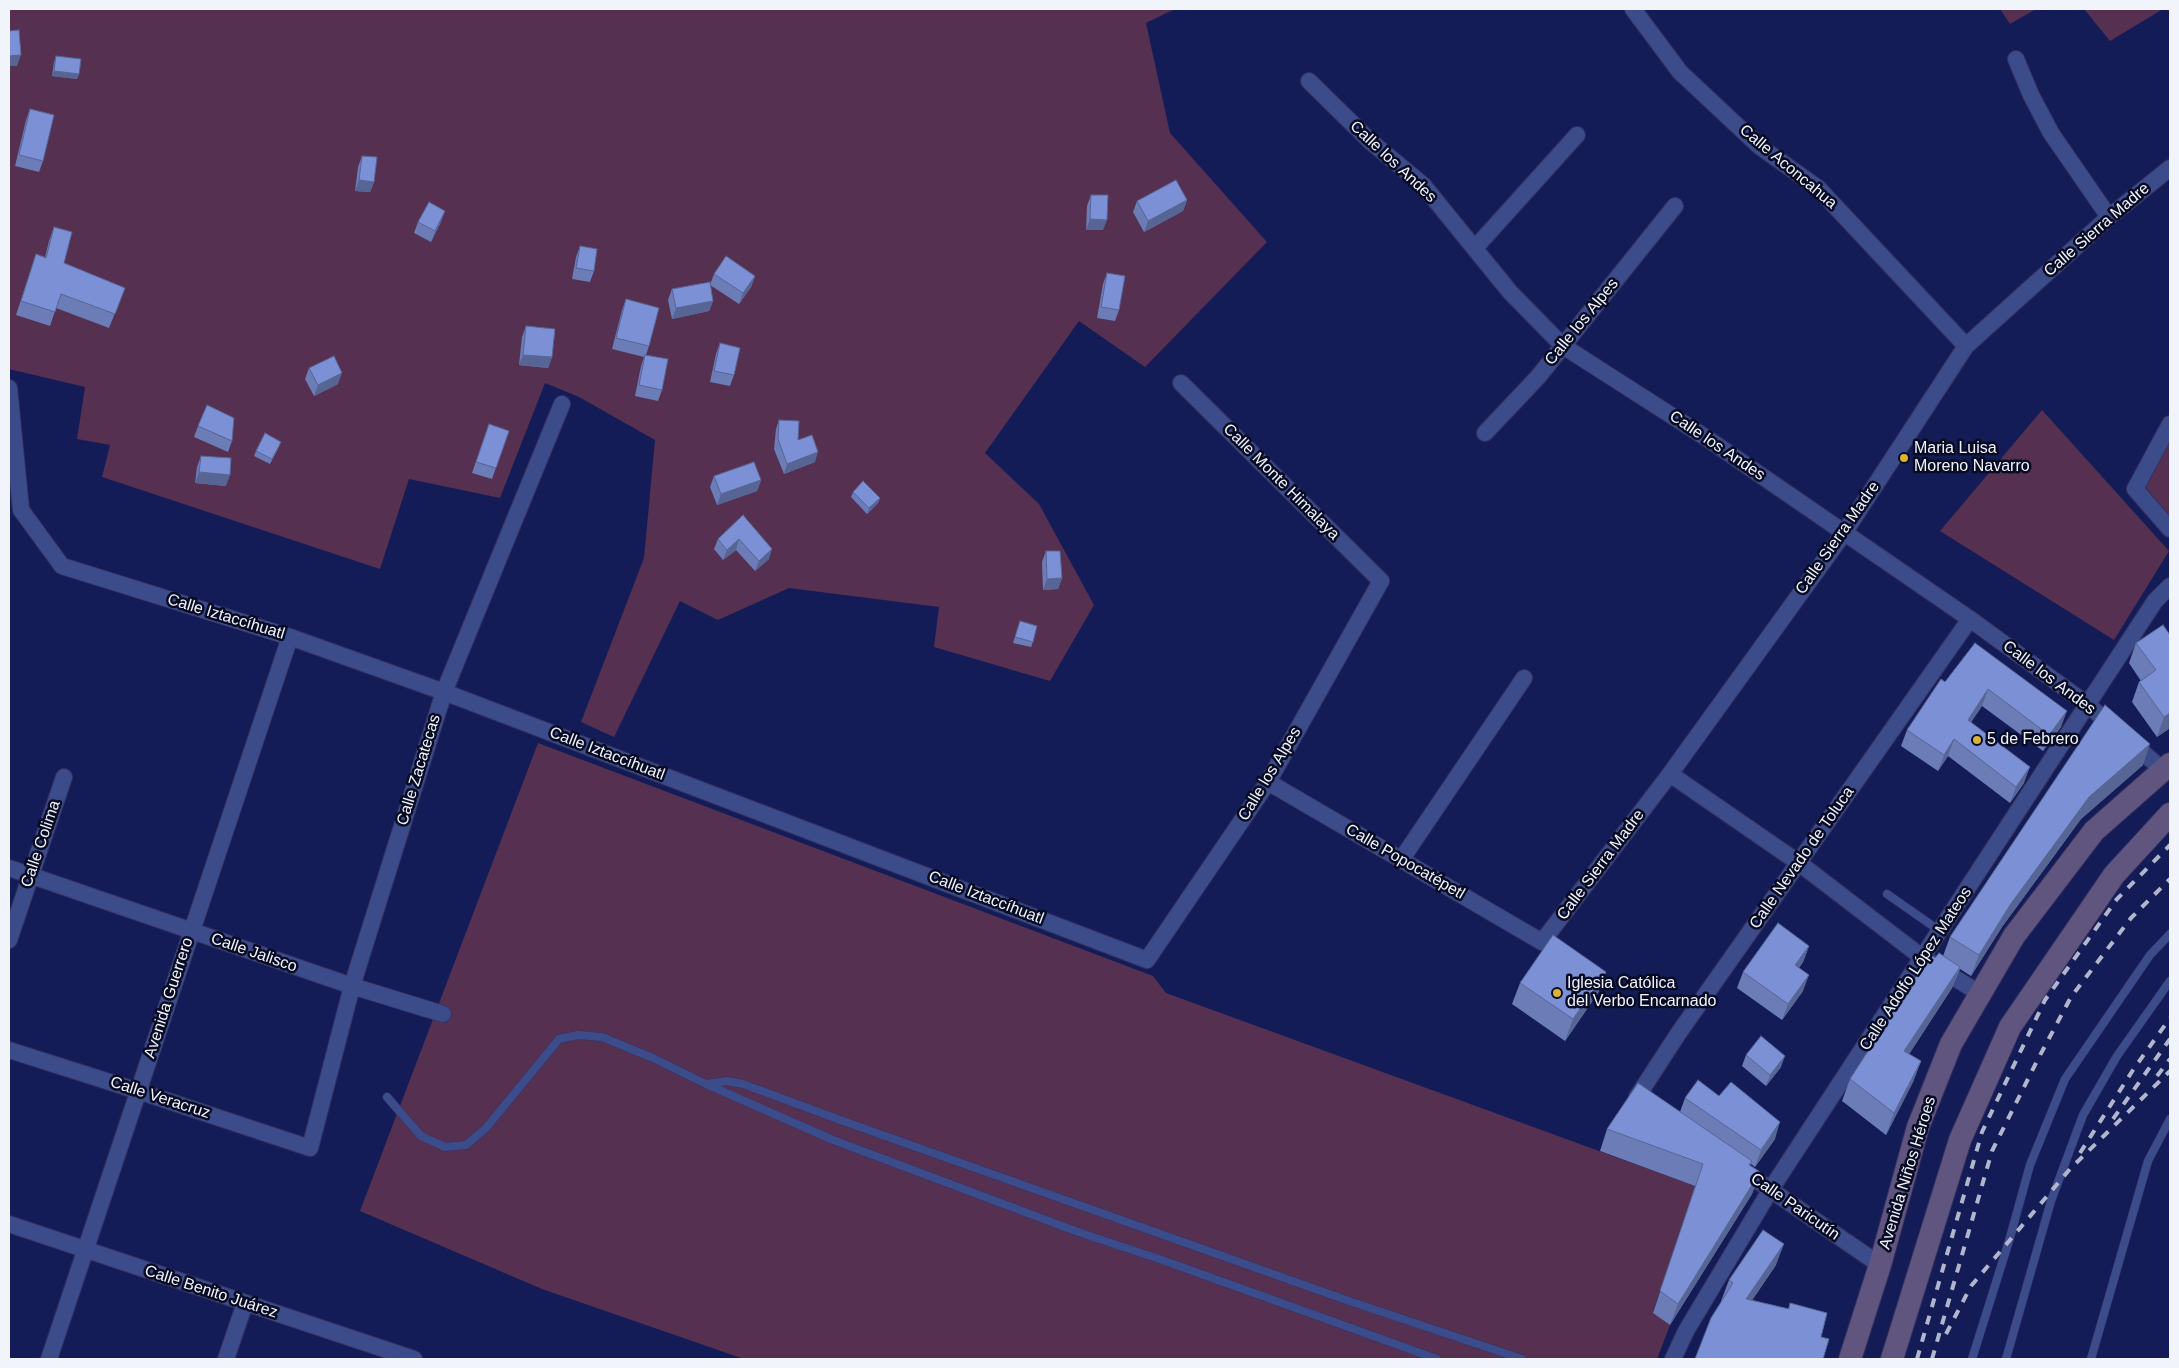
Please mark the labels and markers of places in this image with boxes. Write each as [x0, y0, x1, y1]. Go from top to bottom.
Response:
place label: Maria Luisa Moreno Navarro [1914, 439, 2030, 477]
marker: Maria Luisa Moreno Navarro [1898, 452, 1910, 464]
place label: 5 de Febrero [1987, 730, 2079, 750]
marker: 5 de Febrero [1971, 734, 1983, 746]
place label: Iglesia Católica del Verbo Encarnado [1567, 974, 1716, 1012]
marker: Iglesia Católica del Verbo Encarnado [1551, 987, 1563, 999]

